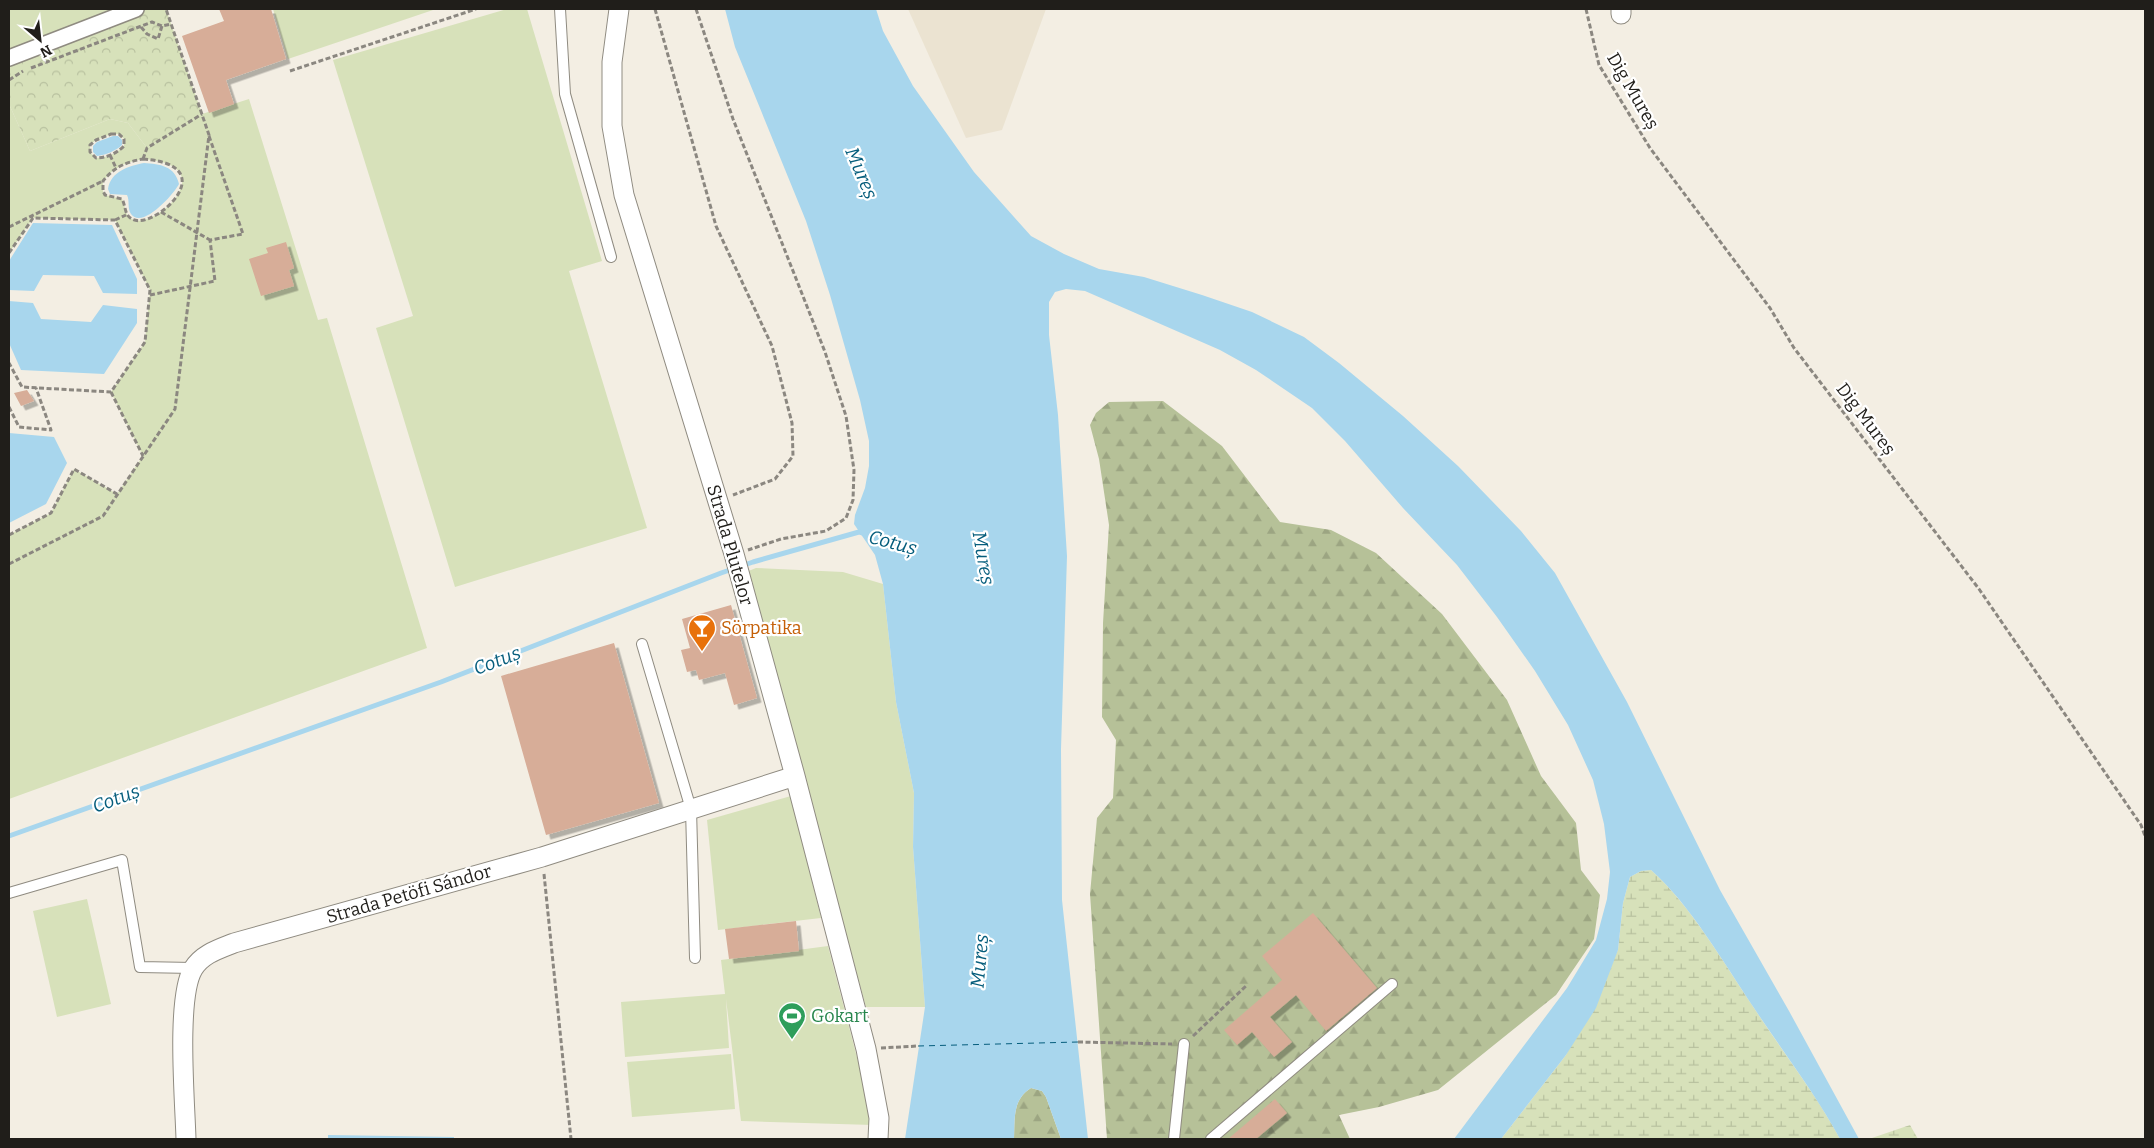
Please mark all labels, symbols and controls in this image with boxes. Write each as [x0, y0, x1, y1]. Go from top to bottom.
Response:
north arrow [15, 15, 65, 65]
text: N [37, 41, 55, 61]
street label: Dig Mureș [1602, 49, 1664, 133]
water label: Mureș [840, 144, 883, 203]
street label: Dig Mureș [1832, 378, 1900, 460]
street label: Strada Plutelor [702, 482, 758, 608]
water label: Cotuș [866, 525, 920, 560]
water label: Mureș [967, 529, 1000, 587]
bar icon: Sörpatika [687, 613, 717, 652]
place label: Sörpatika [721, 617, 802, 639]
water label: Cotuș [470, 641, 524, 680]
water label: Cotuș [89, 779, 143, 818]
street label: Strada Petöfi Sándor [324, 860, 494, 928]
water label: Mureș [966, 933, 993, 989]
sports icon: Gokart [777, 1001, 807, 1040]
place label: Gokart [811, 1005, 869, 1027]

